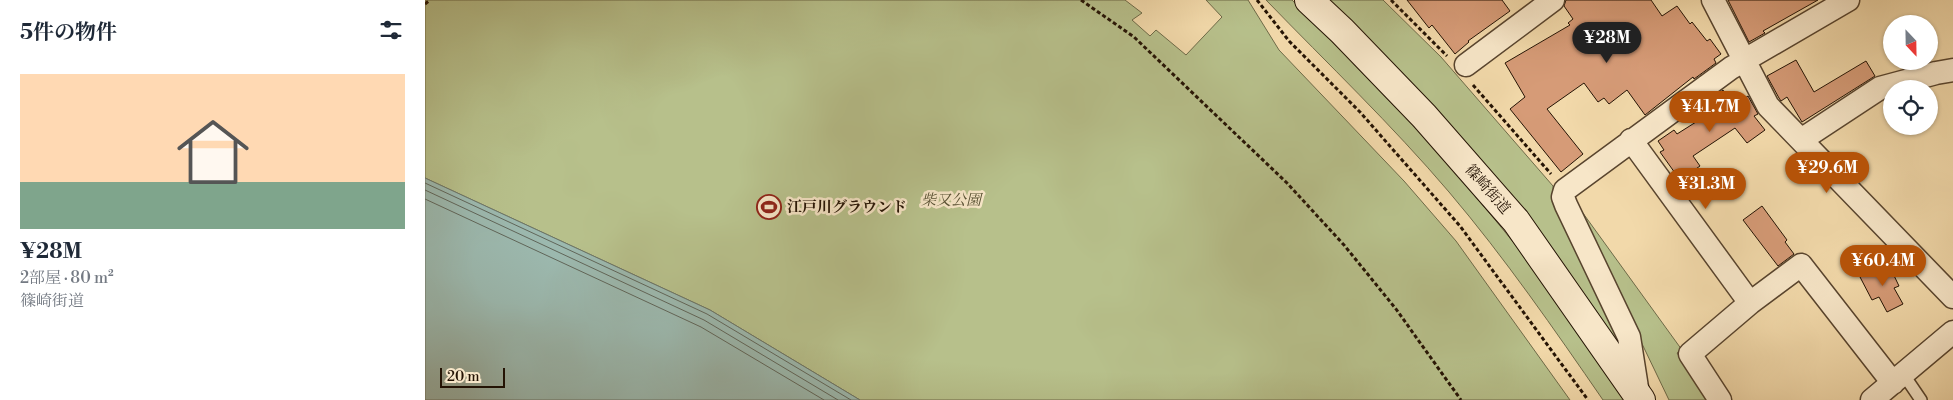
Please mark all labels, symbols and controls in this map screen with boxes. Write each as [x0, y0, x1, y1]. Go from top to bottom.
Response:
north arrow [1883, 15, 1937, 70]
map controls [1883, 15, 1938, 135]
icon: filters [377, 16, 405, 44]
text: 5件の物件 [20, 20, 117, 46]
pin: ¥28M [1577, 22, 1637, 64]
text: ¥28M [1583, 28, 1631, 48]
button: locate [1883, 80, 1938, 135]
pin: ¥41.7M [1669, 90, 1751, 133]
text: ¥41.7M [1680, 97, 1740, 117]
icon: home [168, 107, 258, 197]
pin: ¥29.6M [1786, 152, 1868, 194]
text: ¥29.6M [1796, 158, 1858, 178]
street label: 篠崎街道 [1461, 160, 1514, 218]
pin: ¥31.3M [1665, 168, 1747, 210]
text: ¥31.3M [1677, 174, 1735, 194]
park label: 柴又公園 [921, 191, 984, 210]
sports icon: 江戸川グラウンド [756, 194, 782, 220]
place label: 江戸川グラウンド [787, 198, 907, 217]
text: ¥28M [20, 239, 82, 265]
pin: ¥60.4M [1842, 244, 1924, 287]
text: ¥60.4M [1851, 251, 1915, 271]
text: 2部屋 · 80 m² [20, 268, 114, 288]
text: 篠崎街道 [20, 291, 84, 311]
scale bar [440, 365, 505, 388]
text: 20 m [447, 368, 479, 386]

